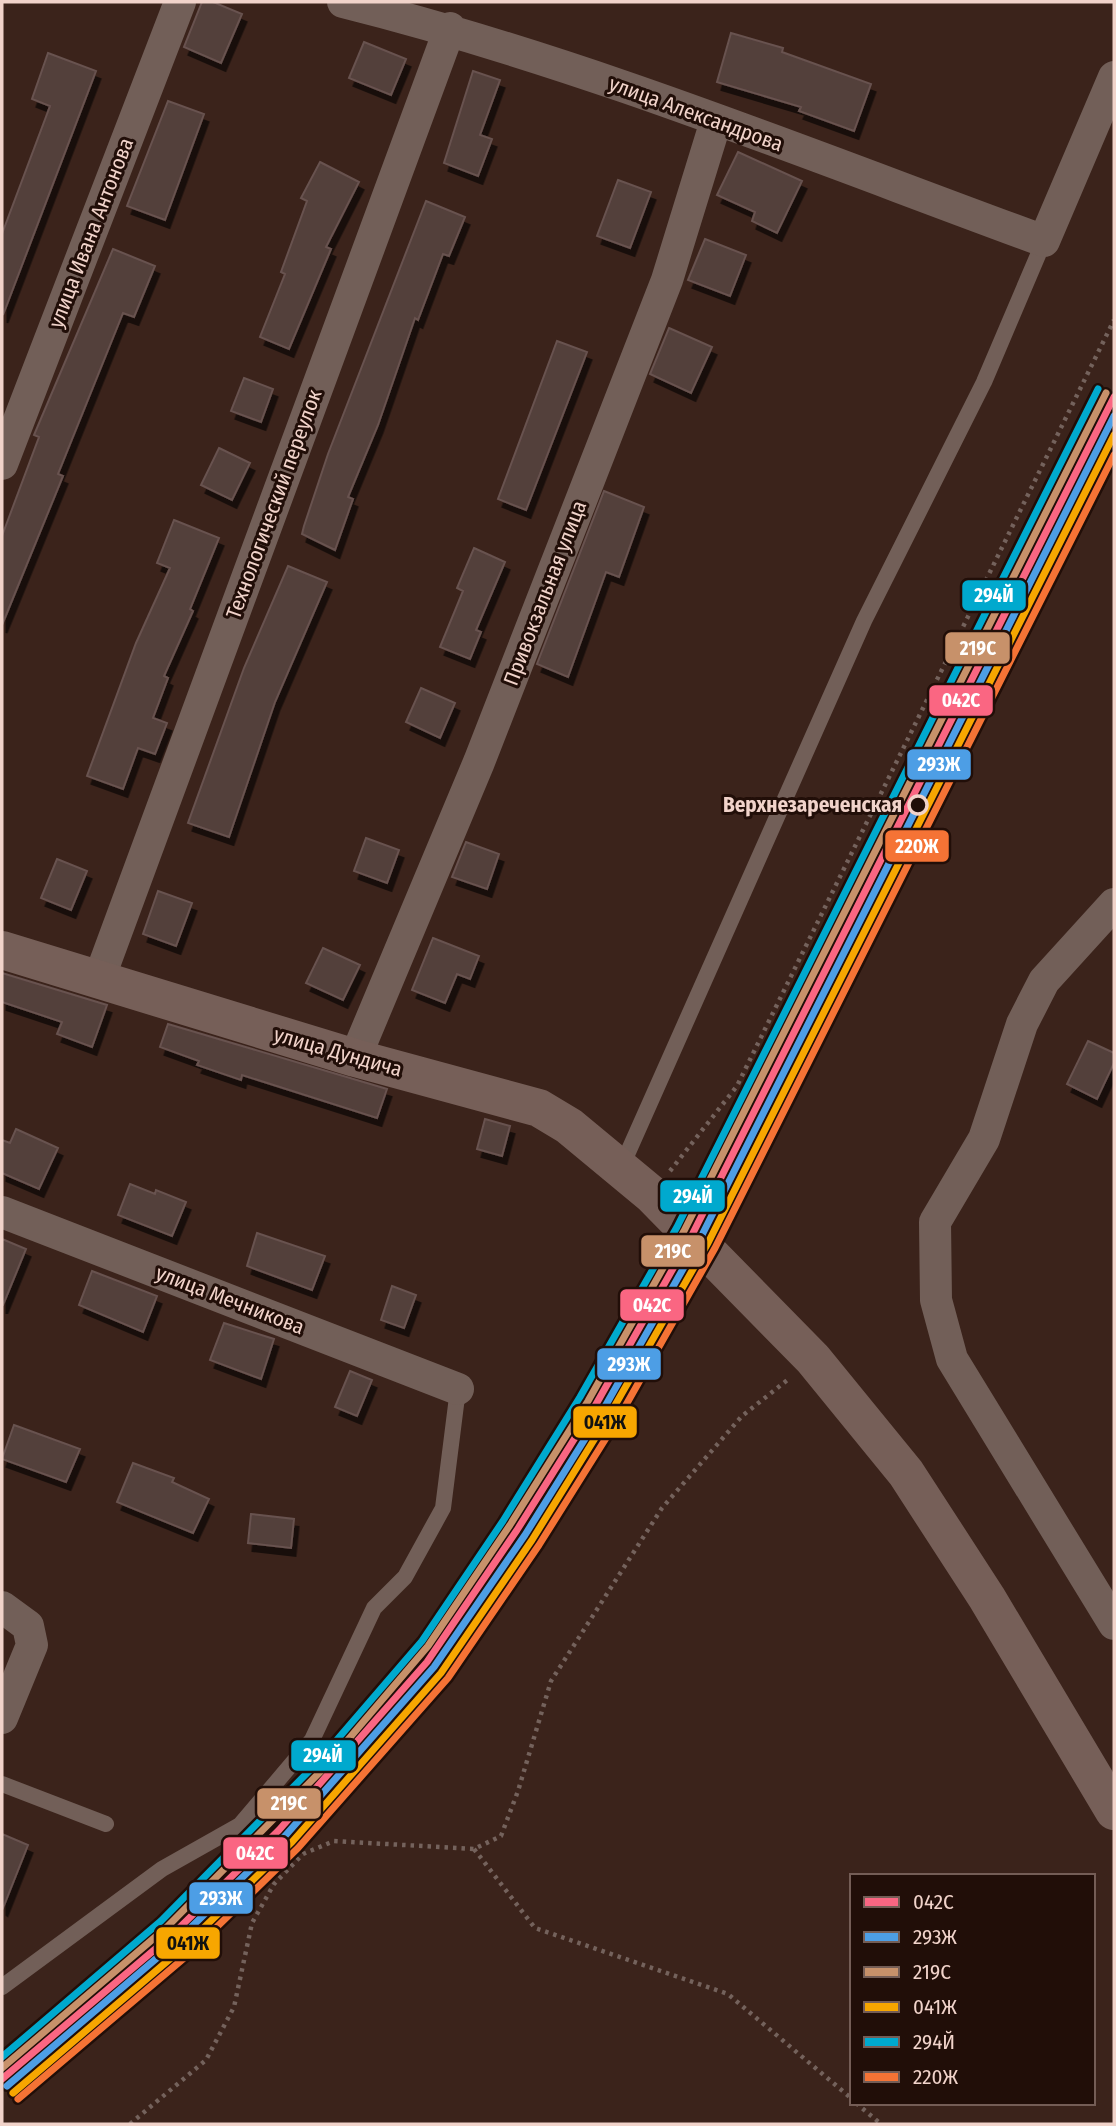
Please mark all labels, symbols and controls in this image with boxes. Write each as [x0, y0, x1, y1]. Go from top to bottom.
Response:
street label: улица Александрова [606, 70, 786, 158]
street label: улица Ивана Антонова [43, 134, 139, 332]
street label: Технологический переулок [220, 386, 328, 622]
street label: Привокзальная улица [498, 497, 592, 689]
line badge: 294Й [961, 579, 1027, 612]
text: 294Й [973, 583, 1014, 607]
line badge: 219С [944, 631, 1011, 665]
text: 219С [959, 637, 996, 660]
line badge: 042С [928, 684, 994, 717]
text: 042С [942, 689, 980, 712]
line badge: 293Ж [906, 748, 972, 781]
text: 293Ж [917, 753, 961, 776]
place label: Верхнезареченская [723, 792, 902, 818]
marker: Верхнезареченская [908, 795, 928, 815]
line badge: 220Ж [884, 829, 950, 863]
text: 220Ж [894, 835, 939, 858]
street label: улица Дундича [271, 1021, 405, 1083]
line badge: 294Й [659, 1179, 726, 1213]
text: 294Й [672, 1184, 713, 1208]
line badge: 219С [640, 1234, 706, 1268]
text: 219С [654, 1240, 691, 1263]
street label: улица Мечникова [152, 1260, 308, 1340]
line badge: 042С [619, 1288, 685, 1322]
text: 042С [633, 1294, 671, 1317]
line badge: 293Ж [596, 1347, 662, 1381]
text: 293Ж [607, 1353, 651, 1376]
line badge: 041Ж [572, 1405, 638, 1439]
text: 041Ж [584, 1411, 627, 1434]
line badge: 294Й [290, 1739, 357, 1772]
text: 294Й [302, 1743, 343, 1767]
line badge: 219С [256, 1787, 322, 1820]
text: 219С [270, 1792, 307, 1815]
line badge: 042С [222, 1836, 289, 1870]
text: 042С [236, 1842, 274, 1865]
legend [850, 1874, 1095, 2105]
line badge: 293Ж [188, 1881, 254, 1915]
text: 293Ж [199, 1887, 243, 1910]
text: 042С [913, 1889, 954, 1915]
text: 293Ж [913, 1924, 957, 1950]
line badge: 041Ж [155, 1926, 221, 1960]
text: 041Ж [167, 1932, 210, 1955]
text: 219С [913, 1959, 951, 1985]
text: 041Ж [913, 1994, 957, 2020]
text: 294Й [913, 2029, 955, 2055]
text: 220Ж [913, 2064, 958, 2090]

